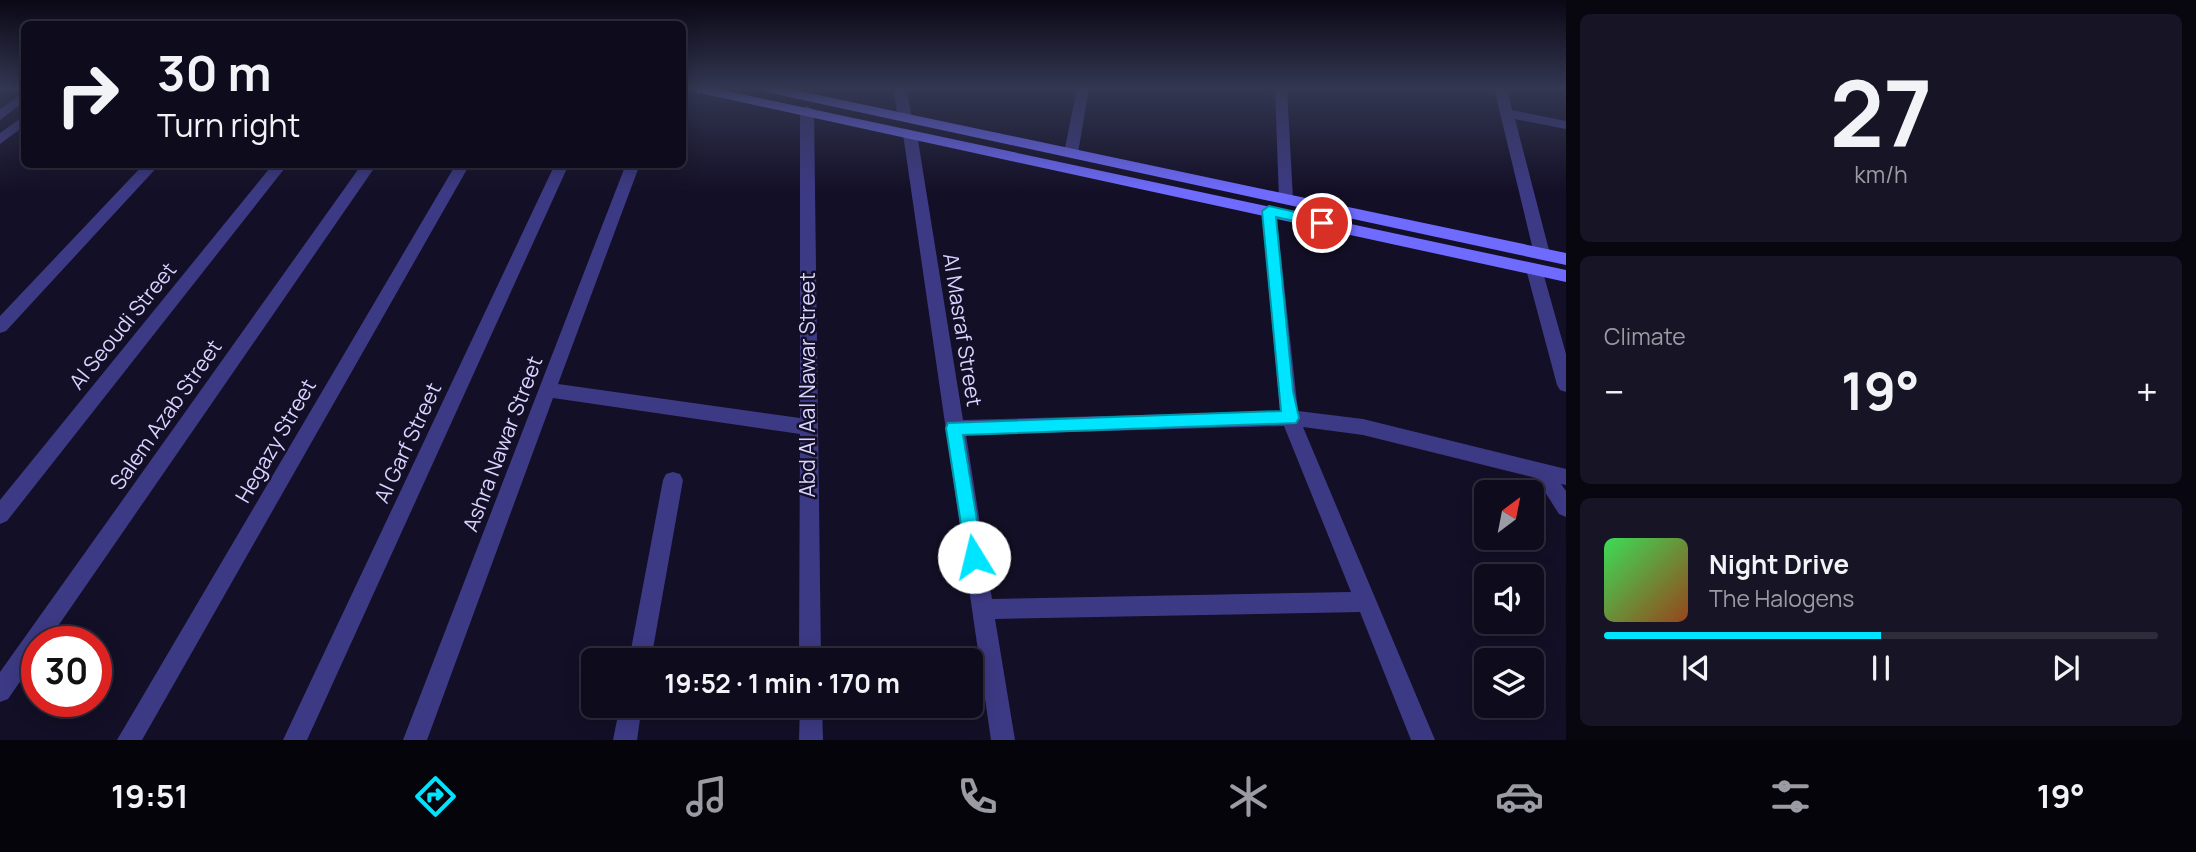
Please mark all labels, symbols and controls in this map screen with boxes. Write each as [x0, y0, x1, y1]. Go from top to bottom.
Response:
text: 30 m [157, 39, 272, 106]
icon: right [42, 49, 133, 140]
text: 27 [1830, 50, 1932, 174]
text: Turn right [157, 103, 300, 147]
text: km/h [1854, 158, 1908, 190]
pin [1292, 193, 1352, 253]
icon: arrive [1303, 204, 1341, 242]
street label: Al Masraf Street [937, 251, 989, 409]
street label: Al Seoudi Street [62, 256, 182, 395]
street label: Abd Al Aal Nawar Street [793, 272, 821, 498]
text: Climate [1604, 320, 1686, 352]
street label: Salem Azab Street [103, 334, 227, 495]
street label: Ashra Nawar Street [456, 352, 548, 536]
text: 19° [1841, 355, 1920, 426]
text: − [1604, 365, 1625, 417]
text: + [2136, 365, 2158, 417]
street label: Hegazy Street [228, 374, 322, 507]
street label: Al Garf Street [367, 378, 447, 507]
north arrow [1474, 480, 1544, 550]
map controls [1474, 480, 1544, 718]
position arrow [937, 520, 1011, 594]
text: Night Drive [1709, 546, 1849, 582]
button: sound [1474, 564, 1544, 634]
text: The Halogens [1709, 582, 1854, 614]
speed limit sign: 30 [21, 626, 112, 717]
button: layers [1474, 648, 1544, 718]
icon: previous [1677, 649, 1715, 687]
icon: pause [1862, 649, 1900, 687]
icon: next [2047, 649, 2085, 687]
text: 19:52 · 1 min · 170 m [664, 665, 900, 701]
icon: directions [411, 772, 460, 821]
icon: music [682, 772, 731, 821]
icon: phone [953, 772, 1002, 821]
icon: climate [1224, 772, 1273, 821]
icon: car [1495, 772, 1544, 821]
icon: filters [1766, 772, 1815, 821]
text: 19:51 [111, 774, 189, 818]
text: 19° [2037, 774, 2085, 818]

